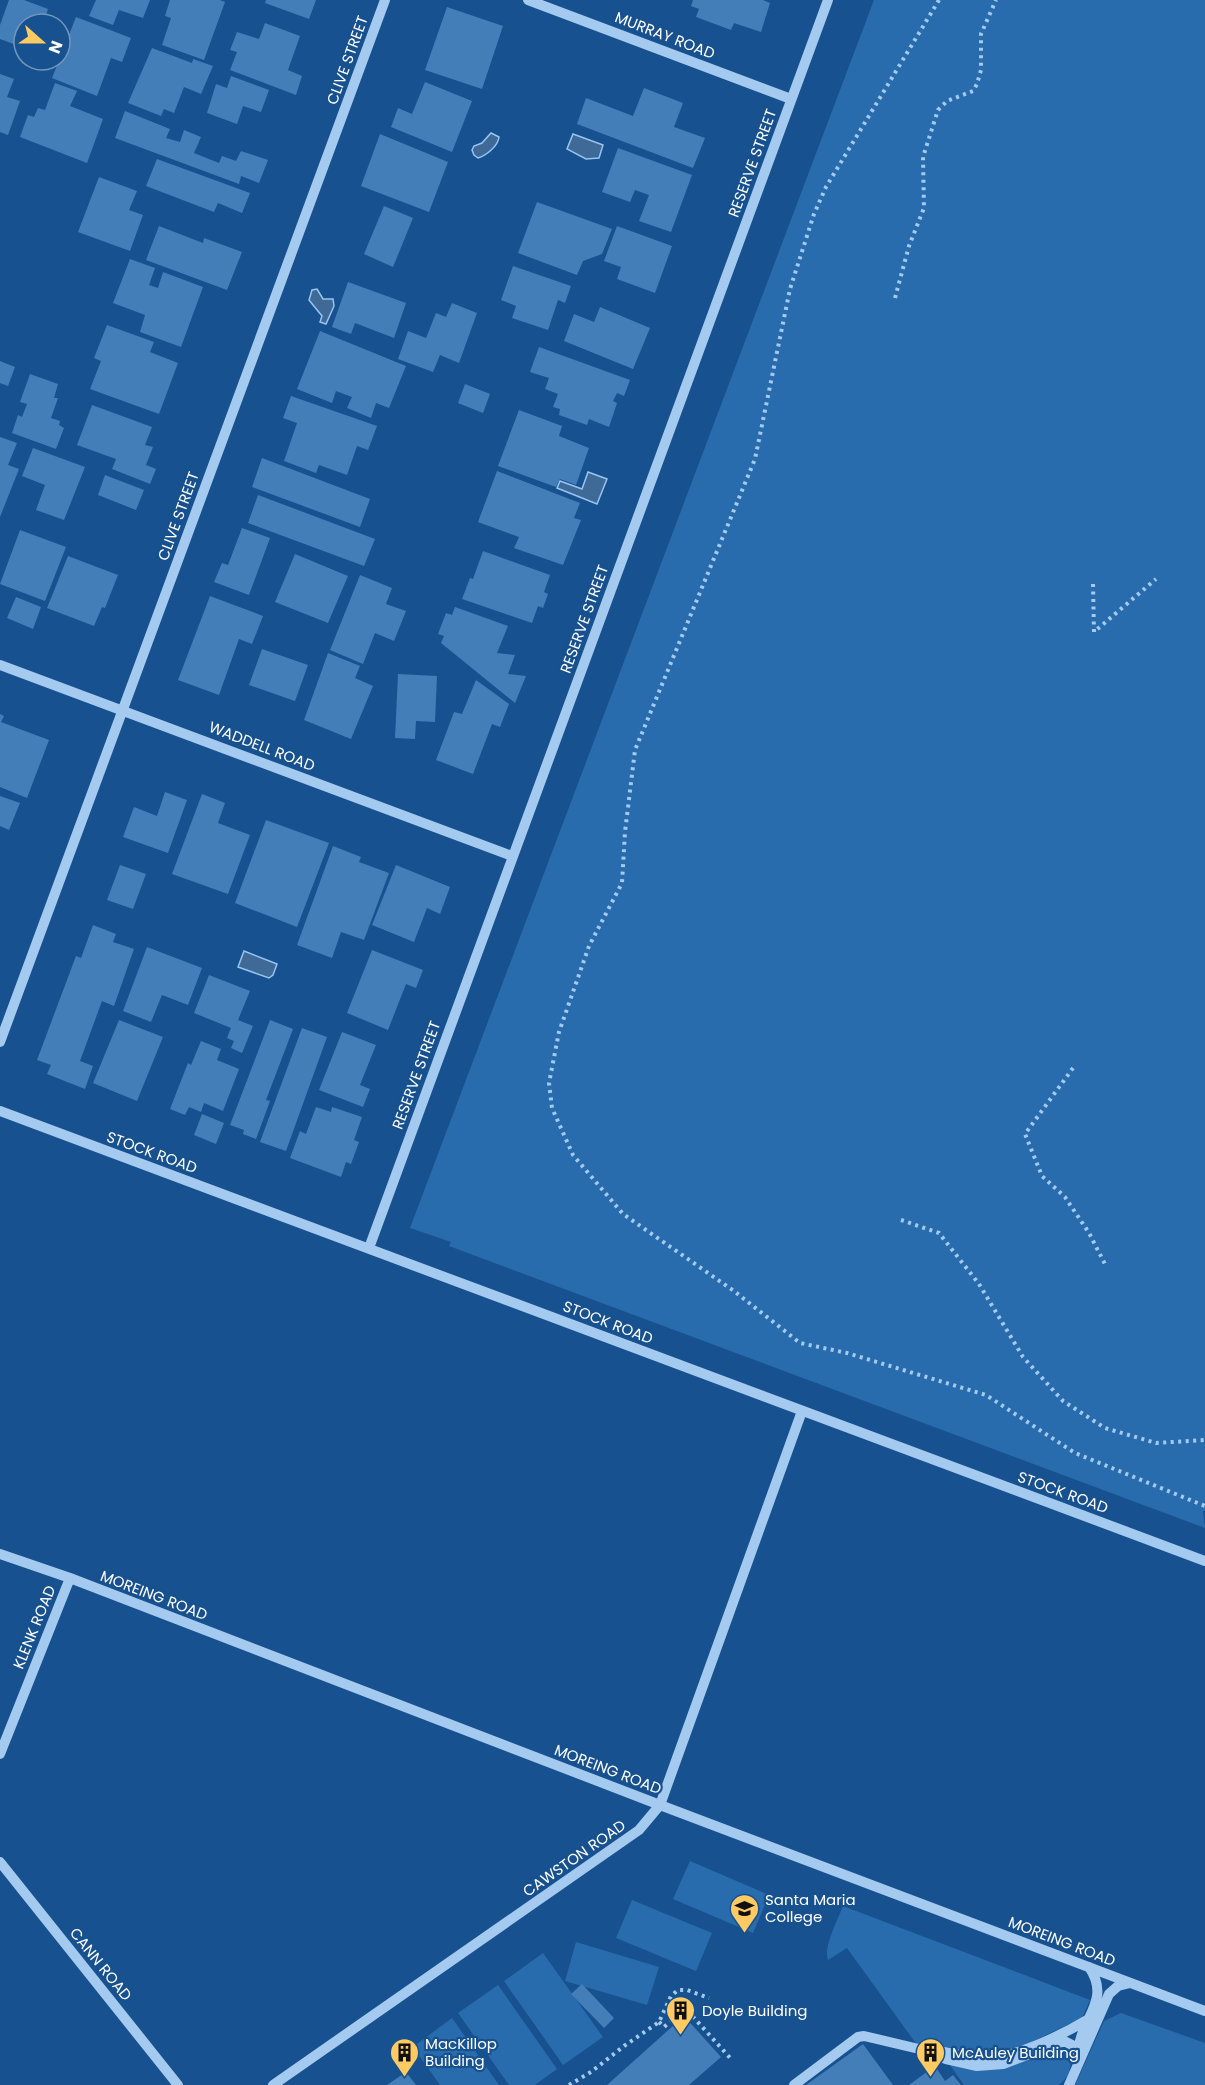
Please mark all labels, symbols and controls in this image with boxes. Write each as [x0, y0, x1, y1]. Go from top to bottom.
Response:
street label: MURRAY ROAD [612, 6, 718, 64]
north arrow [12, 12, 72, 72]
street label: CLIVE STREET [321, 13, 373, 107]
text: N [43, 37, 68, 57]
street label: RESERVE STREET [723, 106, 781, 220]
street label: CLIVE STREET [152, 469, 204, 563]
street label: RESERVE STREET [555, 562, 613, 676]
street label: WADDELL ROAD [206, 716, 318, 776]
street label: RESERVE STREET [387, 1018, 445, 1132]
street label: STOCK ROAD [104, 1126, 200, 1178]
street label: STOCK ROAD [560, 1295, 656, 1349]
street label: STOCK ROAD [1015, 1466, 1111, 1518]
street label: MOREING ROAD [97, 1565, 211, 1625]
street label: KLENK ROAD [8, 1582, 60, 1672]
street label: MOREING ROAD [551, 1739, 665, 1799]
street label: CAWSTON ROAD [518, 1815, 630, 1901]
place label: Santa Maria College [765, 1889, 856, 1927]
school or university icon: Santa Maria College [728, 1892, 760, 1934]
street label: MOREING ROAD [1005, 1911, 1119, 1971]
street label: CANN ROAD [65, 1923, 137, 2005]
building icon: Doyle Building [665, 1994, 697, 2036]
place label: Doyle Building [702, 2000, 807, 2021]
place label: MacKillop Building [425, 2033, 497, 2071]
building icon: MacKillop Building [388, 2036, 420, 2078]
building icon: McAuley Building [915, 2036, 947, 2078]
place label: McAuley Building [952, 2042, 1079, 2063]

